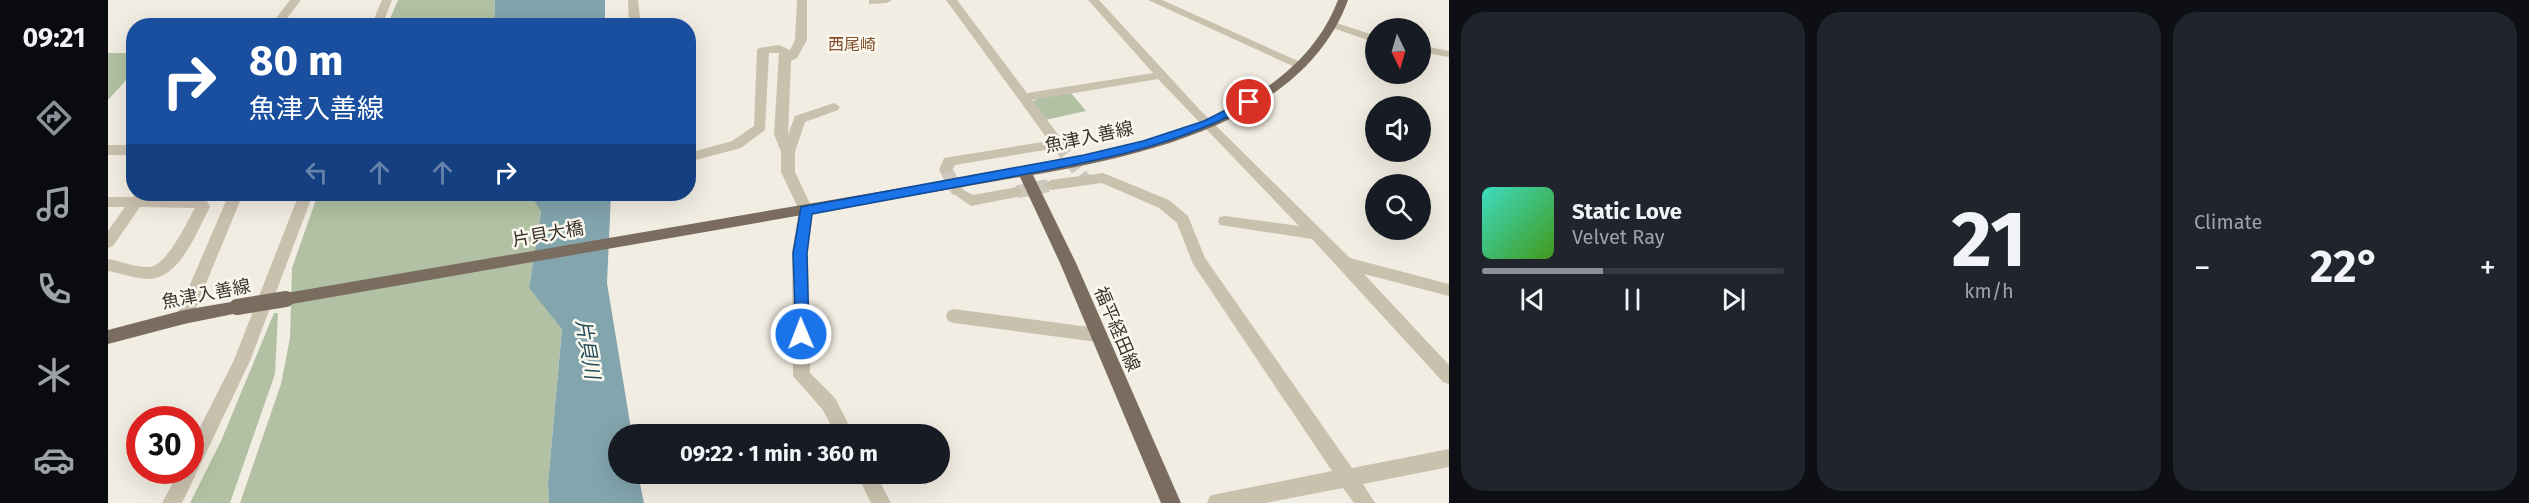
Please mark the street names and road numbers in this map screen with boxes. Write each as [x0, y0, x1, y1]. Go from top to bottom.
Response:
street label: 魚津入善線 [1043, 117, 1135, 157]
street label: 片貝大橋 [511, 217, 585, 251]
street label: 魚津入善線 [160, 275, 252, 313]
street label: 福平経田線 [1089, 283, 1145, 375]

